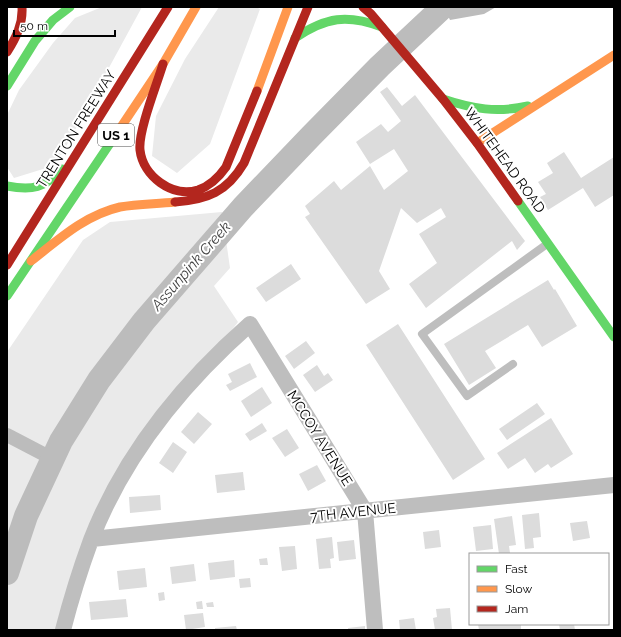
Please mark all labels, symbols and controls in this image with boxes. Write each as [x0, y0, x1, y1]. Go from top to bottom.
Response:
scale bar [14, 12, 115, 38]
text: 50 m [20, 19, 48, 33]
street label: TRENTON FREEWAY [33, 67, 119, 191]
street label: WHITEHEAD ROAD [461, 104, 549, 216]
road number: US 1 [98, 124, 134, 146]
water label: Assunpink Creek [147, 218, 234, 315]
street label: MCCOY AVENUE [284, 387, 356, 489]
street label: 7TH AVENUE [309, 500, 397, 524]
legend [469, 553, 609, 625]
text: Fast [505, 562, 528, 576]
text: Slow [505, 582, 532, 596]
text: Jam [505, 602, 528, 616]

